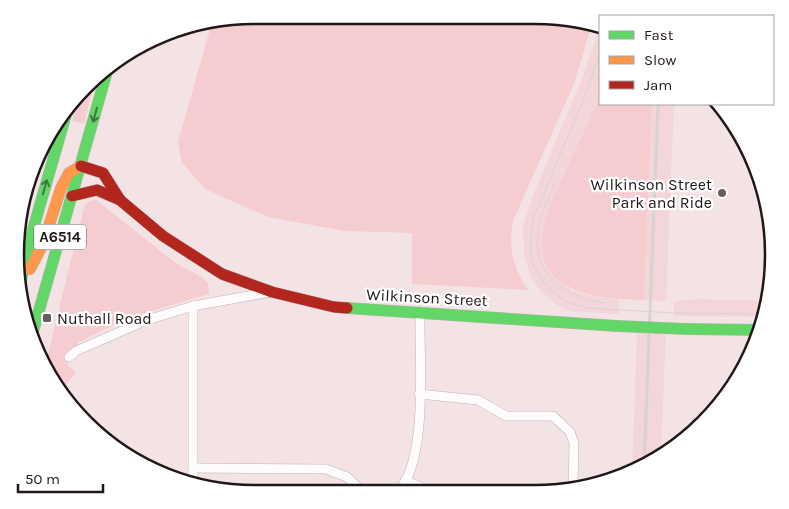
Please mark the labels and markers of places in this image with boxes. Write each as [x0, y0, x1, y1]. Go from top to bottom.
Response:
place label: Wilkinson Street Park and Ride [590, 175, 712, 212]
marker: Wilkinson Street Park and Ride [716, 187, 728, 199]
place label: Nuthall Road [57, 309, 152, 328]
marker: Nuthall Road [41, 312, 53, 324]

